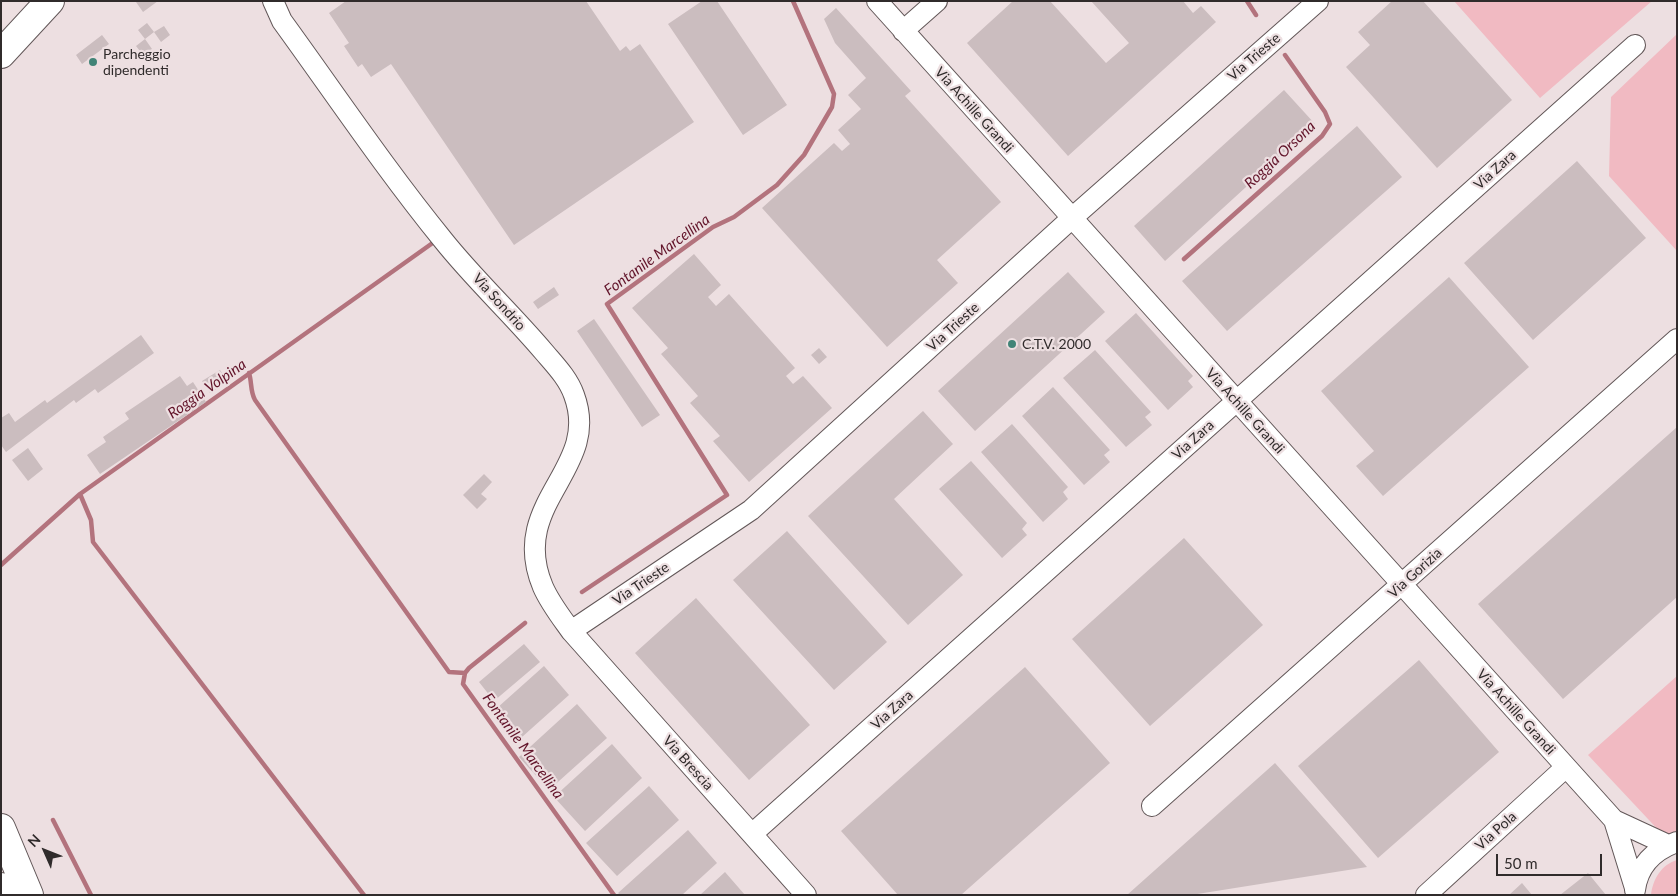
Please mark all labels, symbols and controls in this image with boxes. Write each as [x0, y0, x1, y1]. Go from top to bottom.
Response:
street label: Via Trieste [1224, 30, 1284, 84]
place label: Parcheggio dipendenti [103, 46, 171, 78]
marker: Parcheggio dipendenti [87, 56, 99, 68]
street label: Via Achille Grandi [931, 64, 1017, 156]
water label: Roggia Orsona [1241, 117, 1319, 193]
street label: Via Zara [1471, 147, 1519, 193]
water label: Fontanile Marcellina [601, 211, 713, 299]
street label: Via Sondrio [469, 270, 529, 334]
street label: Via Trieste [923, 299, 983, 355]
place label: C.T.V. 2000 [1022, 336, 1091, 352]
marker: C.T.V. 2000 [1006, 338, 1018, 350]
water label: Roggia Volpina [164, 355, 250, 423]
street label: Via Achille Grandi [1202, 365, 1288, 457]
street label: Via Zara [1169, 417, 1217, 463]
street label: Via Gorizia [1385, 544, 1445, 602]
street label: Via Trieste [610, 559, 672, 609]
street label: Via Achille Grandi [1473, 666, 1559, 758]
street label: Via Zara [868, 687, 916, 733]
water label: Fontanile Marcellina [479, 690, 567, 802]
street label: Via Brescia [659, 732, 717, 794]
street label: Via Pola [1472, 808, 1520, 854]
north arrow [20, 826, 70, 876]
text: N [24, 830, 44, 850]
scale bar [1498, 844, 1604, 876]
text: 50 m [1504, 854, 1538, 872]

